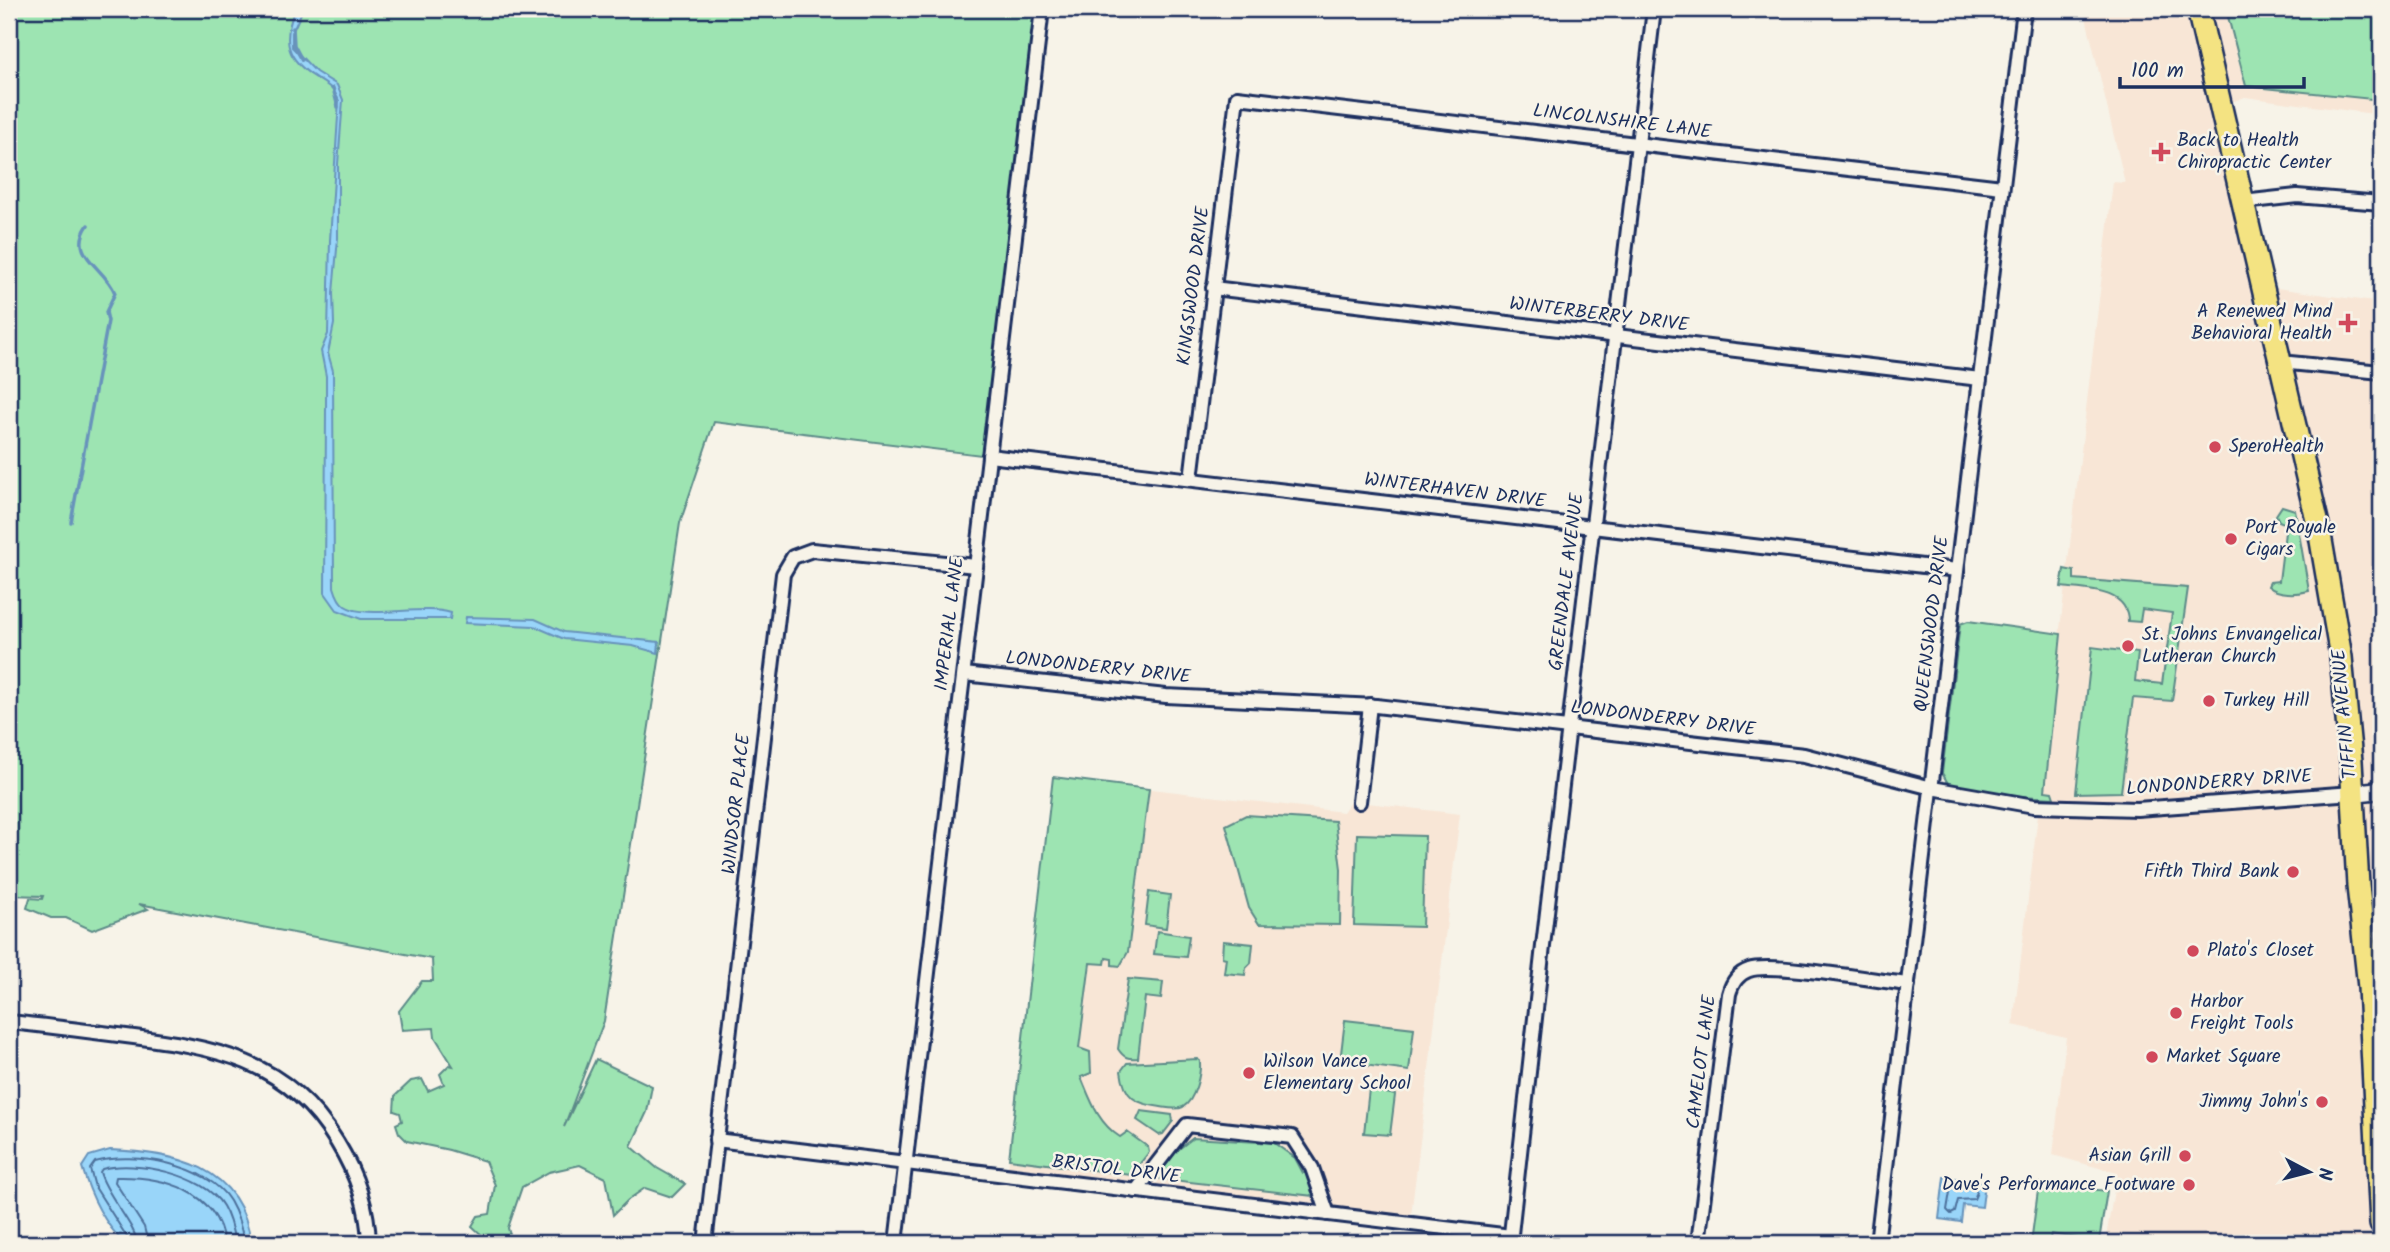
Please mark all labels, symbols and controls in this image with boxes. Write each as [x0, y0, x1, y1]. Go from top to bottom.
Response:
scale bar [2120, 46, 2304, 90]
text: 100 m [2131, 55, 2184, 88]
street label: LINCOLNSHIRE LANE [1531, 96, 1714, 148]
place label: Back to Health Chiropractic Center [2177, 126, 2333, 178]
marker: Back to Health Chiropractic Center [2151, 142, 2171, 162]
street label: KINGSWOOD DRIVE [1169, 204, 1219, 367]
street label: WINTERBERRY DRIVE [1508, 289, 1691, 341]
place label: A Renewed Mind Behavioral Health [2191, 297, 2333, 349]
marker: A Renewed Mind Behavioral Health [2338, 313, 2358, 333]
place label: SperoHealth [2229, 432, 2324, 462]
marker: SperoHealth [2207, 439, 2223, 455]
street label: WINTERHAVEN DRIVE [1363, 465, 1548, 517]
street label: GREENDALE AVENUE [1541, 491, 1593, 673]
place label: Port Royale Cigars [2245, 513, 2336, 565]
marker: Port Royale Cigars [2223, 531, 2239, 547]
street label: QUEENSWOOD DRIVE [1906, 533, 1958, 714]
street label: IMPERIAL LANE [927, 554, 973, 693]
place label: St. Johns Envangelical Lutheran Church [2142, 620, 2323, 672]
marker: St. Johns Envangelical Lutheran Church [2120, 638, 2136, 654]
street label: LONDONDERRY DRIVE [1004, 643, 1193, 693]
street label: TIFFIN AVENUE [2324, 647, 2366, 780]
place label: Turkey Hill [2223, 686, 2309, 716]
street label: LONDONDERRY DRIVE [1569, 693, 1758, 745]
marker: Turkey Hill [2201, 693, 2217, 709]
street label: WINDSOR PLACE [715, 731, 759, 876]
street label: LONDONDERRY DRIVE [2125, 761, 2314, 804]
place label: Fifth Third Bank [2144, 857, 2279, 887]
marker: Fifth Third Bank [2285, 864, 2301, 880]
place label: Plato's Closet [2207, 936, 2315, 966]
marker: Plato's Closet [2185, 943, 2201, 959]
place label: Harbor Freight Tools [2190, 987, 2294, 1039]
street label: CAMELOT LANE [1679, 992, 1725, 1131]
marker: Harbor Freight Tools [2168, 1005, 2184, 1021]
place label: Market Square [2166, 1042, 2281, 1072]
place label: Wilson Vance Elementary School [1263, 1047, 1411, 1099]
marker: Market Square [2144, 1049, 2160, 1065]
marker: Wilson Vance Elementary School [1241, 1065, 1257, 1081]
place label: Jimmy John's [2199, 1087, 2308, 1117]
marker: Jimmy John's [2314, 1094, 2330, 1110]
north arrow [2274, 1136, 2344, 1206]
place label: Asian Grill [2088, 1141, 2171, 1171]
street label: BRISTOL DRIVE [1050, 1147, 1183, 1193]
marker: Asian Grill [2177, 1148, 2193, 1164]
text: N [2308, 1166, 2340, 1182]
place label: Dave's Performance Footware [1942, 1170, 2175, 1200]
marker: Dave's Performance Footware [2181, 1177, 2197, 1193]

